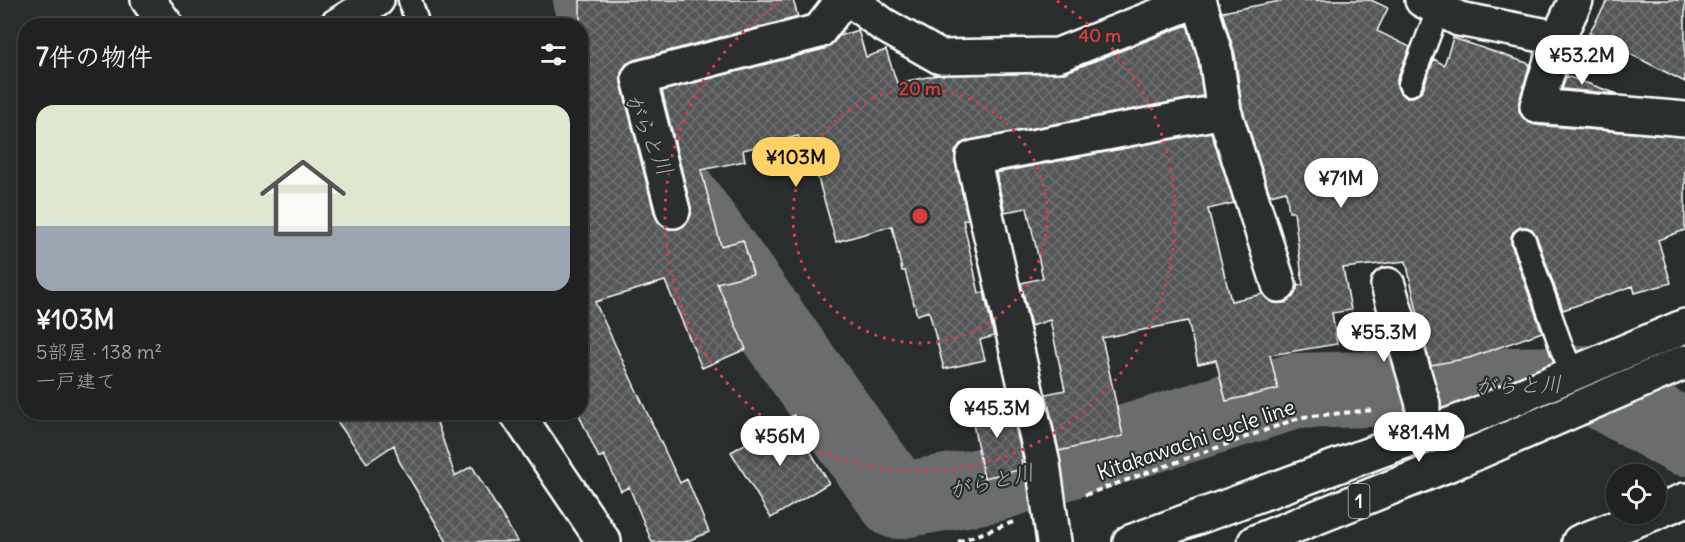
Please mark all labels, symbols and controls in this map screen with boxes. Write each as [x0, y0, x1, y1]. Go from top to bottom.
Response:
text: 40 m [1079, 24, 1121, 47]
pin: ¥53.2M [1533, 35, 1631, 86]
icon: filters [537, 38, 570, 71]
text: 7件の物件 [36, 40, 153, 73]
text: ¥53.2M [1549, 42, 1615, 67]
text: 20 m [899, 77, 941, 100]
water label: がらと川 [618, 88, 680, 180]
pin: ¥103M [754, 137, 838, 188]
icon: home [249, 144, 357, 252]
text: ¥103M [766, 144, 826, 169]
pin: ¥71M [1305, 158, 1377, 209]
text: ¥71M [1318, 165, 1364, 190]
centre of rings [910, 206, 930, 226]
text: ¥103M [36, 303, 115, 336]
pin: ¥55.3M [1335, 312, 1433, 363]
text: ¥55.3M [1351, 319, 1417, 344]
text: 5部屋 · 138 m² [36, 339, 162, 364]
text: 一戸建て [36, 368, 116, 393]
water label: がらと川 [1474, 369, 1562, 401]
pin: ¥45.3M [948, 388, 1046, 439]
street label: Kitakawachi cycle line [1093, 393, 1298, 486]
text: ¥45.3M [964, 395, 1030, 420]
pin: ¥81.4M [1370, 412, 1468, 463]
pin: ¥56M [744, 416, 816, 467]
text: ¥81.4M [1388, 419, 1450, 444]
text: ¥56M [755, 423, 805, 448]
water label: がらと川 [945, 457, 1037, 505]
map controls [1606, 464, 1666, 524]
button: locate [1606, 464, 1666, 524]
road number: 1 [1348, 484, 1370, 518]

